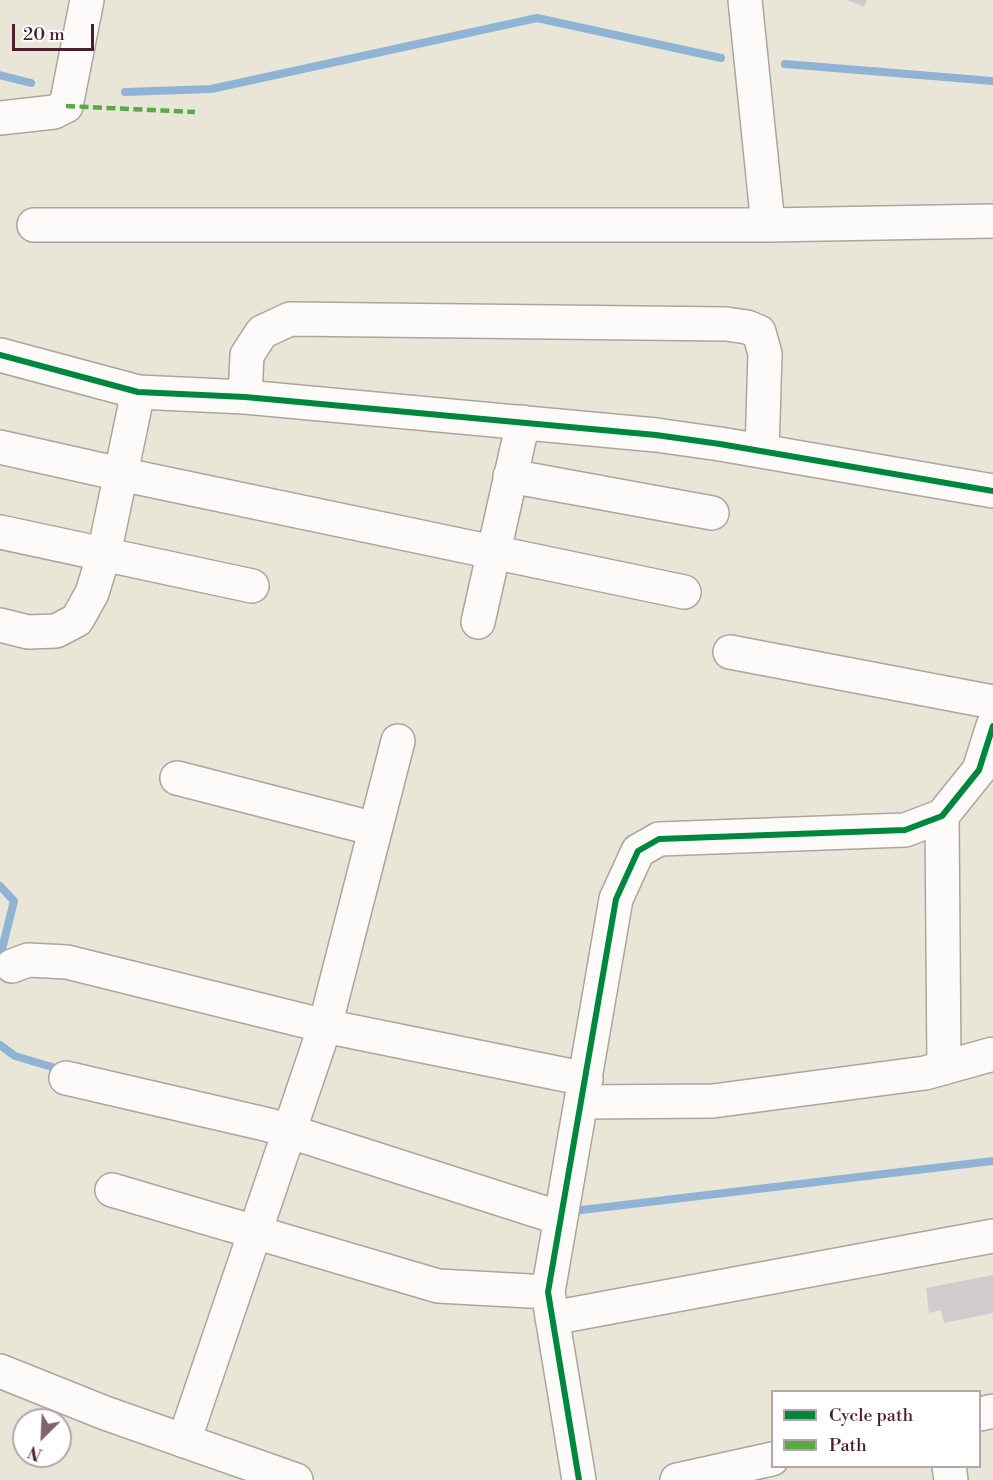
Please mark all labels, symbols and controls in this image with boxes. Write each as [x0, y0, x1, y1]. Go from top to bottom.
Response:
scale bar [15, 12, 98, 50]
text: 20 m [23, 23, 65, 46]
legend [771, 1390, 981, 1468]
text: Cycle path [829, 1404, 913, 1427]
north arrow [12, 1408, 72, 1468]
text: Path [829, 1434, 867, 1457]
text: N [26, 1441, 45, 1464]

